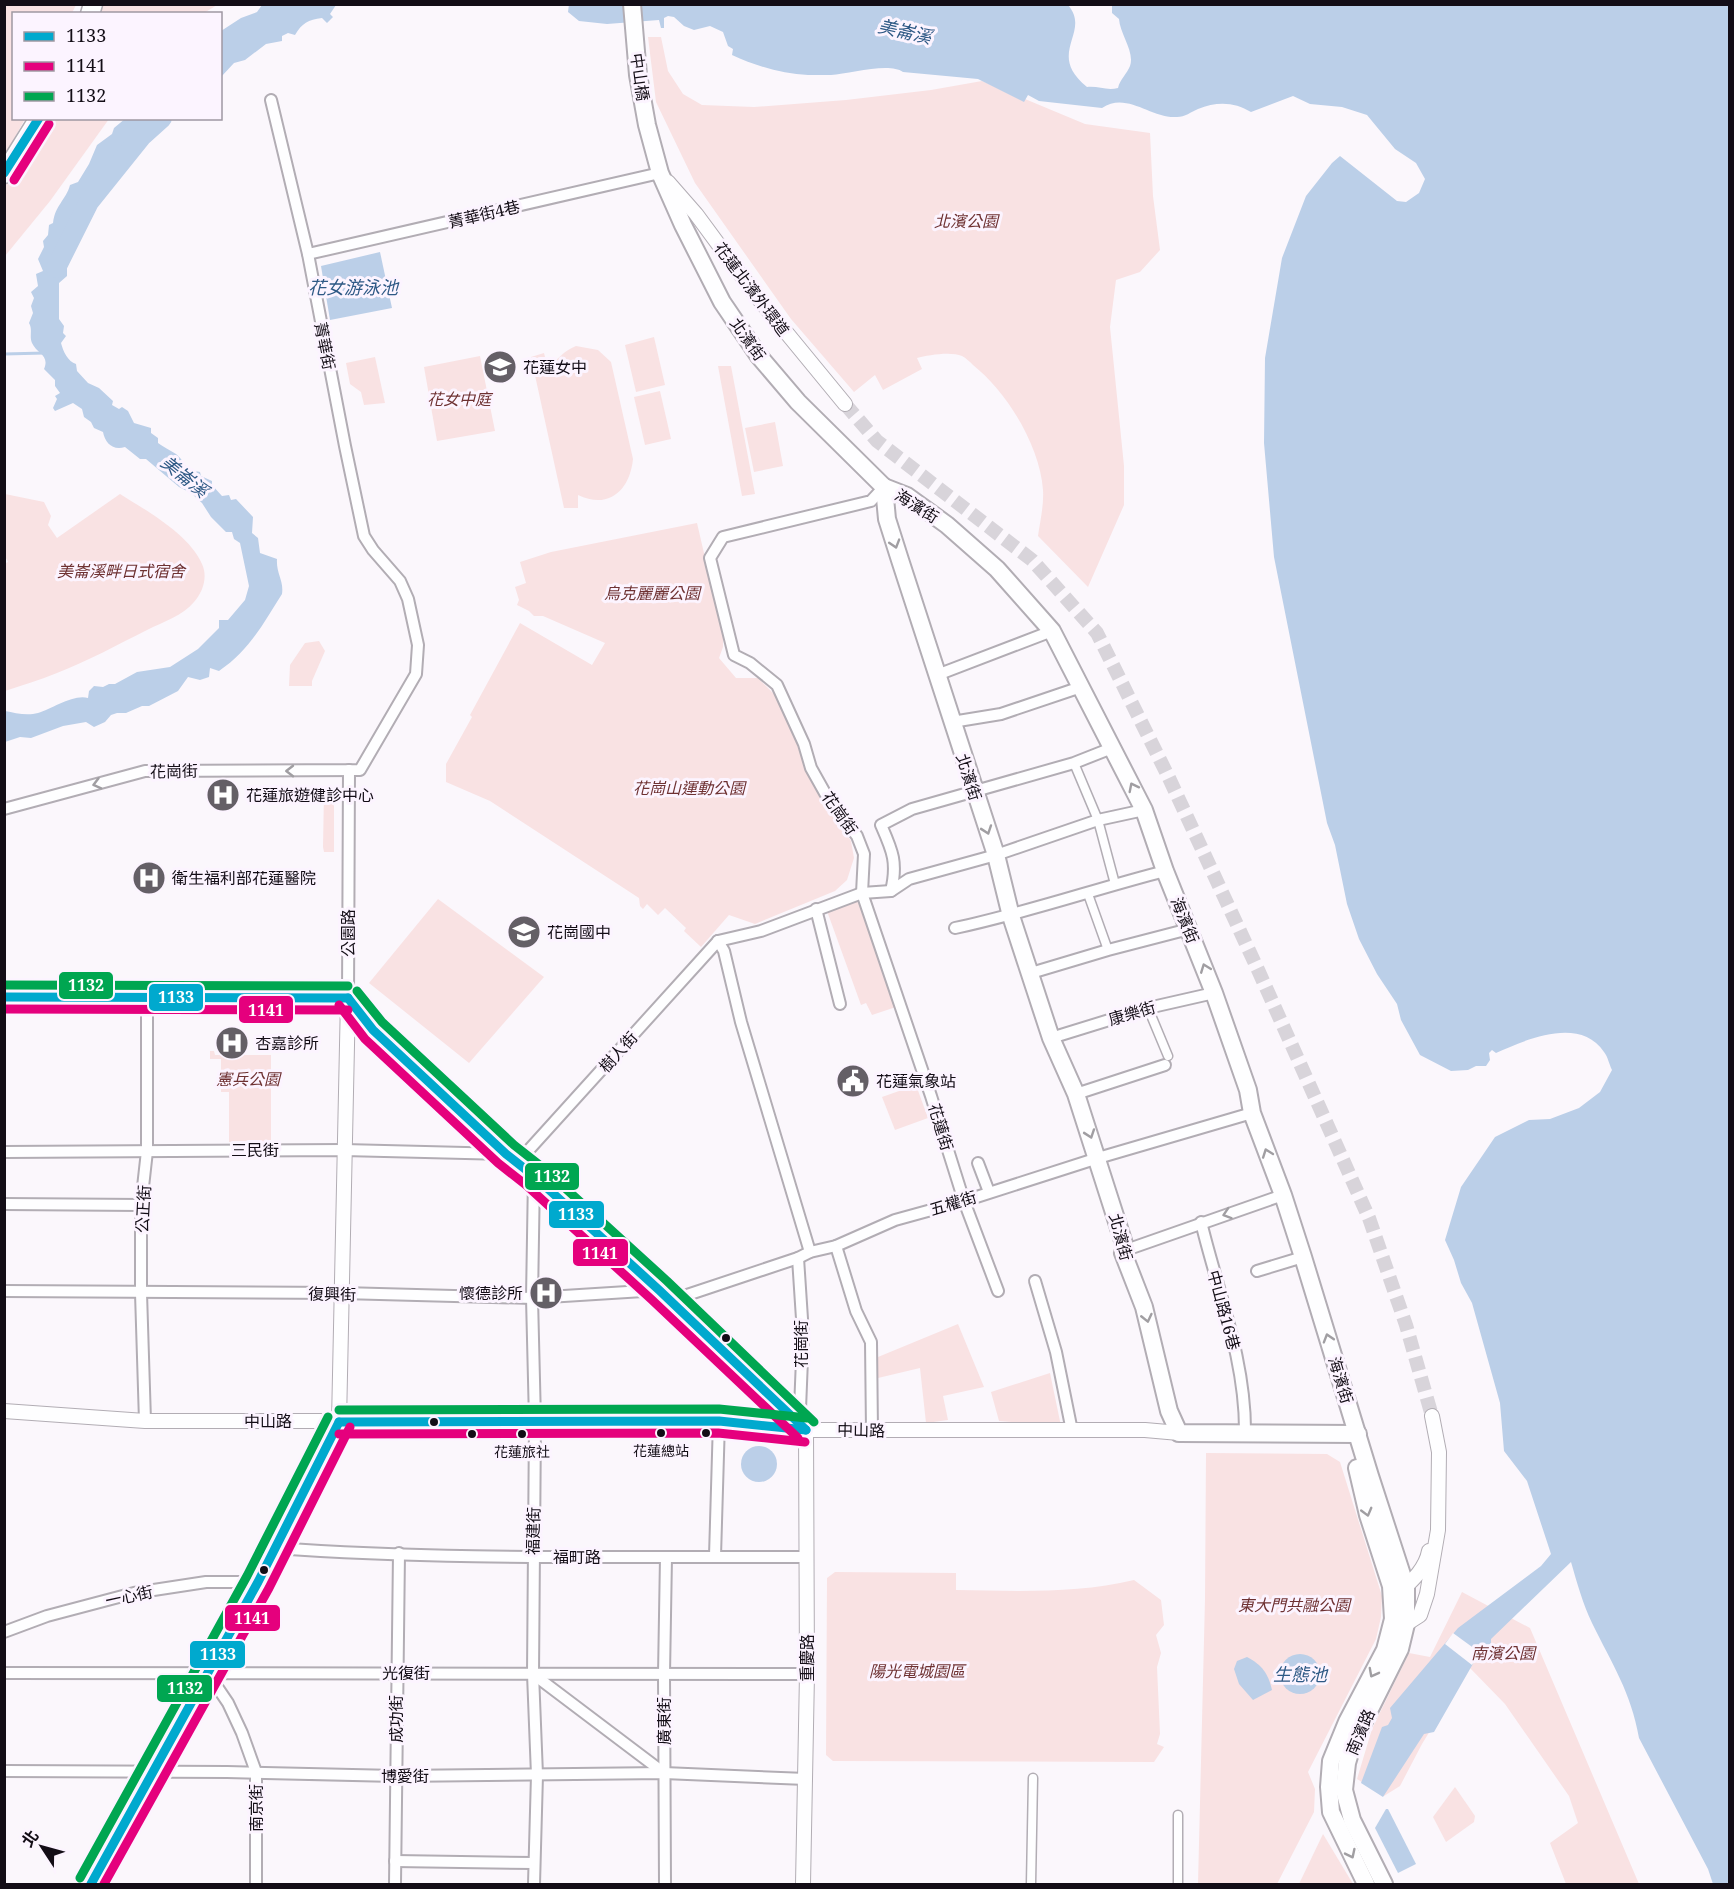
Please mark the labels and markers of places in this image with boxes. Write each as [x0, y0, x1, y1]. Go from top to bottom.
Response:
school or university icon: 花蓮女中 [482, 349, 518, 385]
place label: 花蓮女中 [523, 356, 587, 378]
hospital icon: 花蓮旅遊健診中心 [205, 777, 241, 813]
place label: 花蓮旅遊健診中心 [246, 784, 374, 806]
hospital icon: 衛生福利部花蓮醫院 [131, 860, 167, 896]
place label: 衛生福利部花蓮醫院 [172, 867, 316, 889]
school or university icon: 花崗國中 [506, 914, 542, 950]
place label: 花崗國中 [547, 921, 611, 943]
hospital icon: 杏嘉診所 [214, 1025, 250, 1061]
place label: 杏嘉診所 [255, 1032, 319, 1054]
public building icon: 花蓮氣象站 [835, 1063, 871, 1099]
place label: 花蓮氣象站 [876, 1070, 956, 1092]
hospital icon: 懷德診所 [528, 1275, 564, 1311]
place label: 懷德診所 [459, 1282, 523, 1304]
unlabelled marker [720, 1332, 732, 1344]
unlabelled marker [428, 1416, 440, 1428]
marker: 花蓮總站 [655, 1427, 667, 1439]
unlabelled marker [700, 1427, 712, 1439]
unlabelled marker [466, 1428, 478, 1440]
marker: 花蓮旅社 [516, 1428, 528, 1440]
place label: 花蓮總站 [633, 1441, 689, 1460]
place label: 花蓮旅社 [494, 1442, 550, 1461]
unlabelled marker [258, 1564, 270, 1576]

